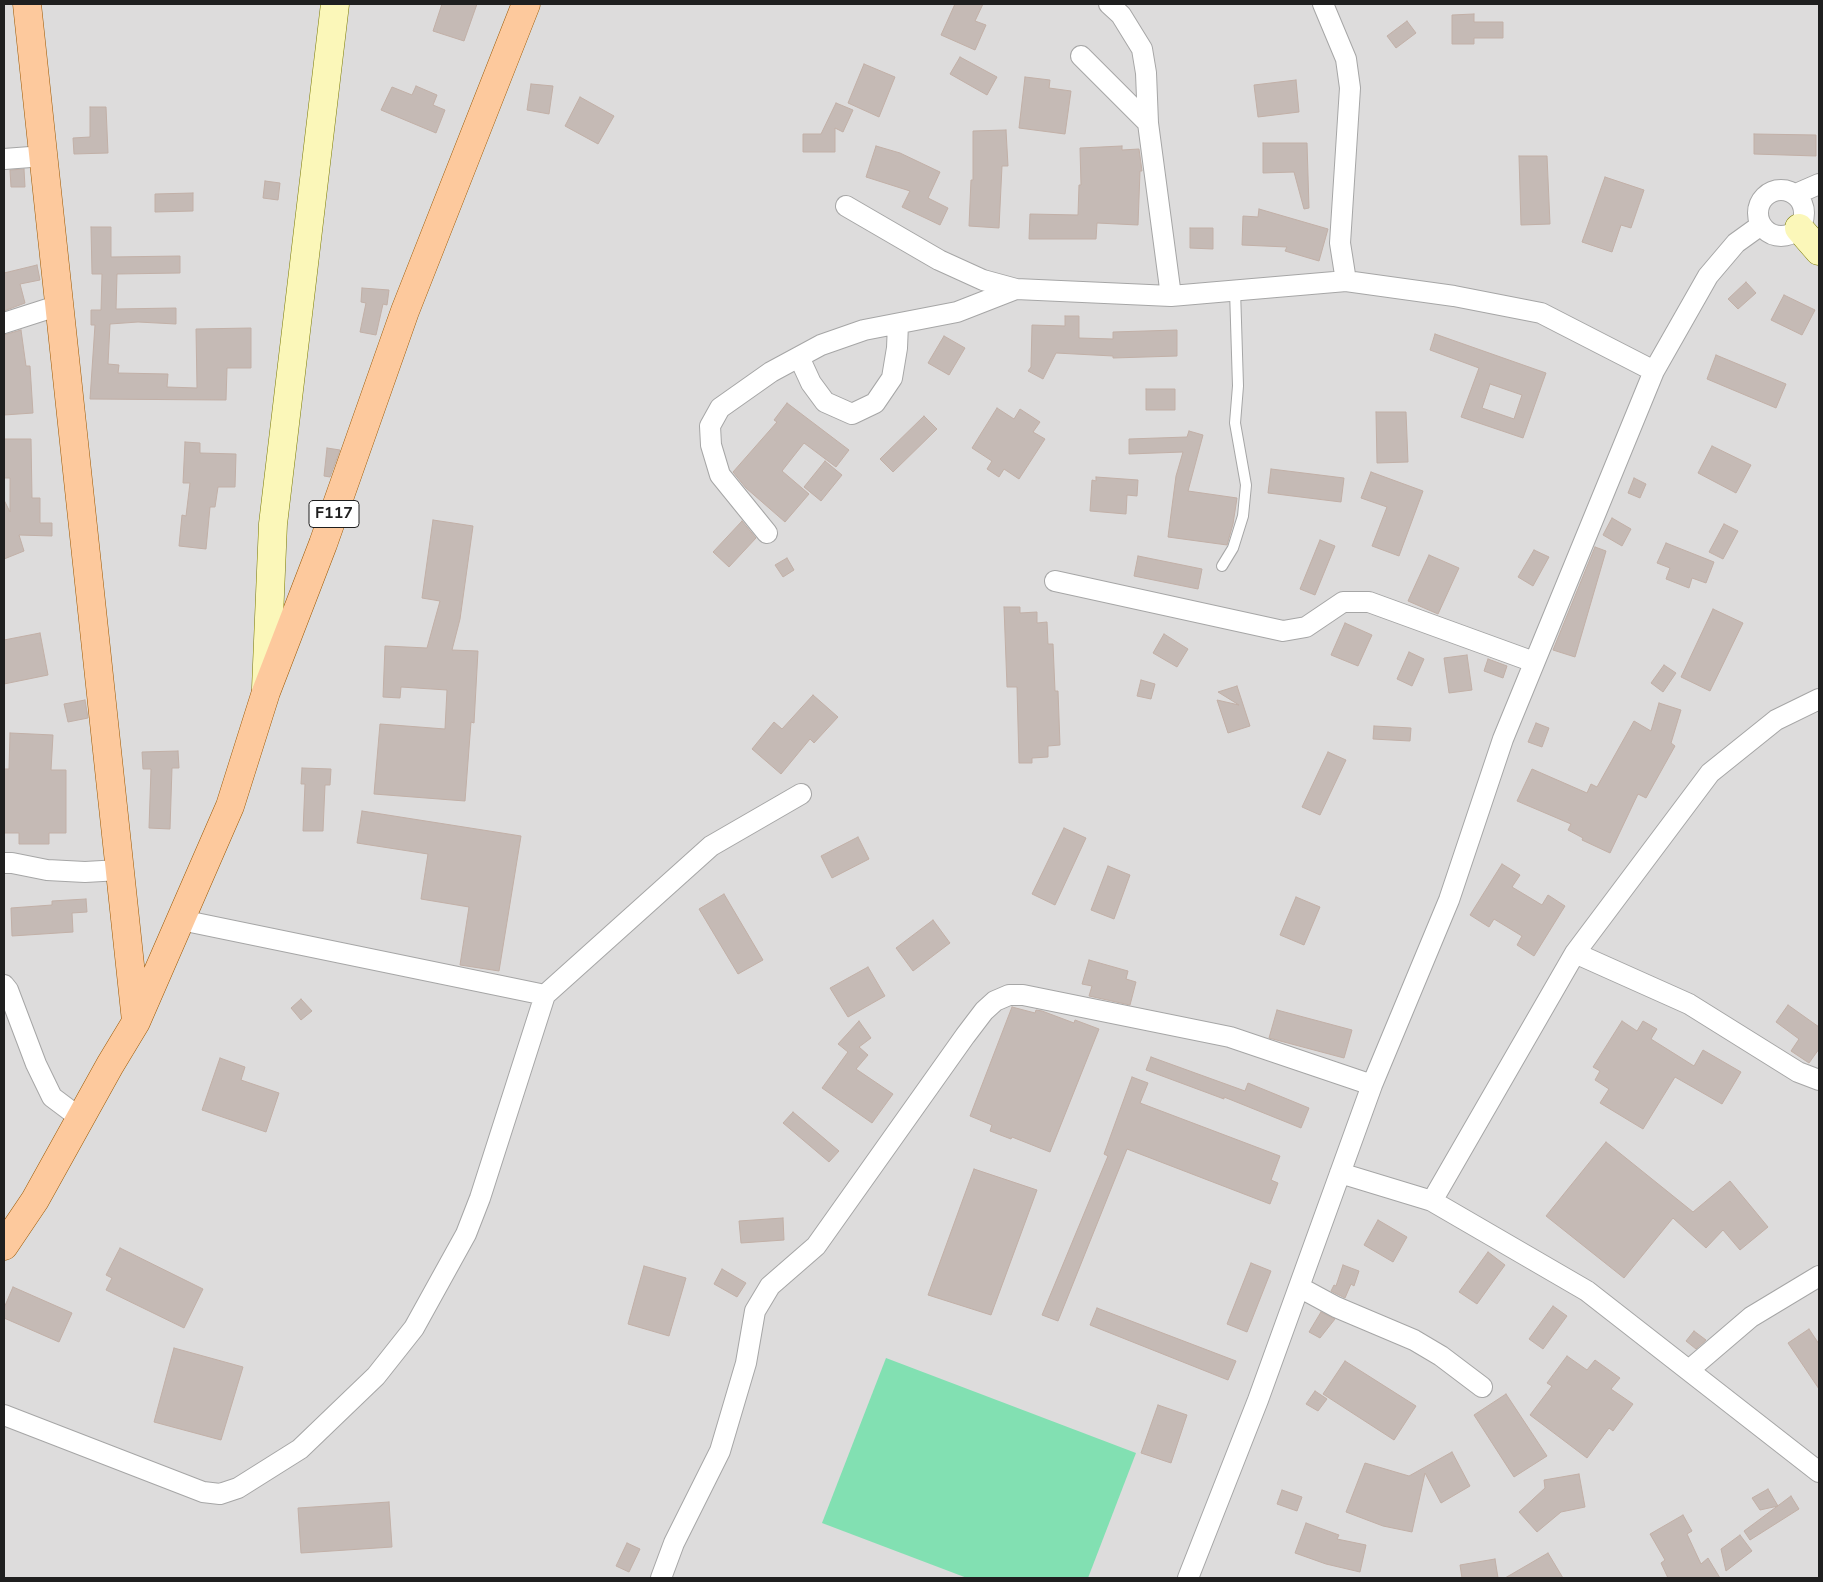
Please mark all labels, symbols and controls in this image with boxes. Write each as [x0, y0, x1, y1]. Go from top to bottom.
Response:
road number: F117 [309, 500, 359, 528]

